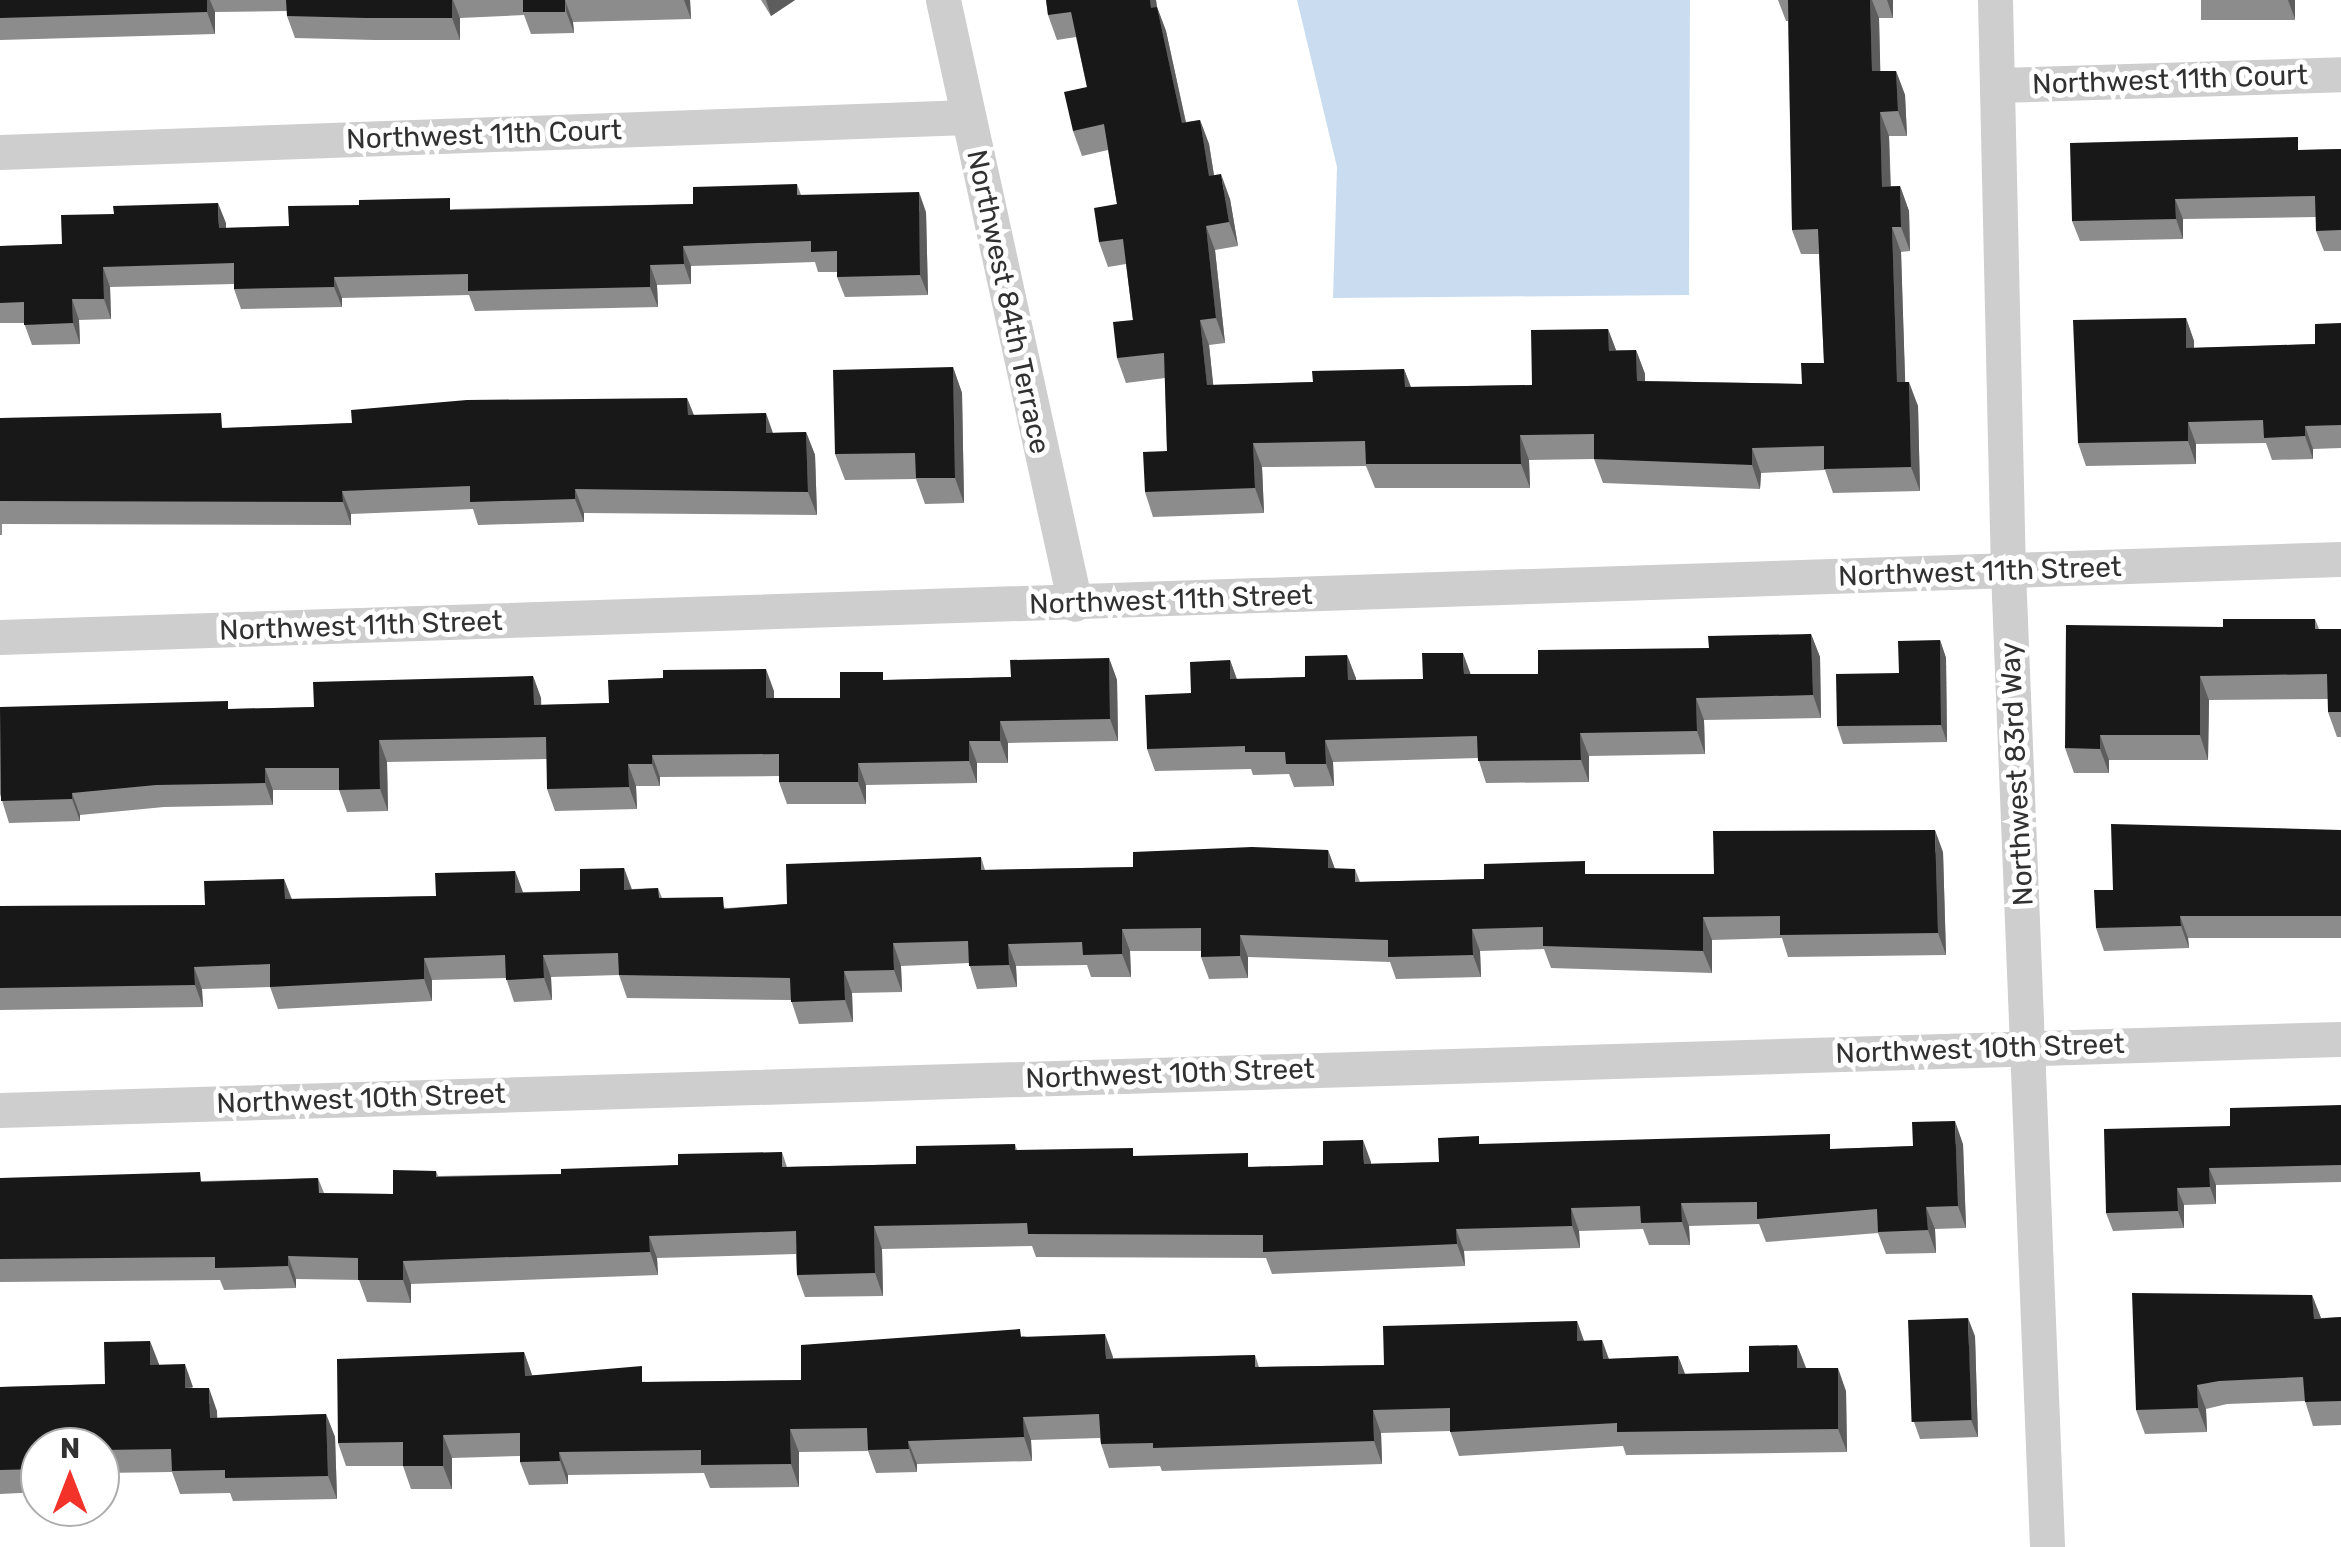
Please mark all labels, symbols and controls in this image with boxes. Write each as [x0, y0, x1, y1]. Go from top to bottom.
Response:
street label: Northwest 11th Court [2032, 58, 2308, 102]
street label: Northwest 11th Court [346, 113, 622, 157]
street label: Northwest 84th Terrace [959, 147, 1057, 457]
street label: Northwest 11th Street [1838, 550, 2122, 594]
street label: Northwest 11th Street [1029, 578, 1313, 622]
street label: Northwest 11th Street [219, 604, 503, 648]
street label: Northwest 83rd Way [1993, 641, 2041, 907]
street label: Northwest 10th Street [1835, 1027, 2125, 1071]
street label: Northwest 10th Street [1025, 1052, 1315, 1096]
street label: Northwest 10th Street [216, 1077, 506, 1121]
north arrow [20, 1427, 120, 1527]
text: N [60, 1432, 80, 1465]

